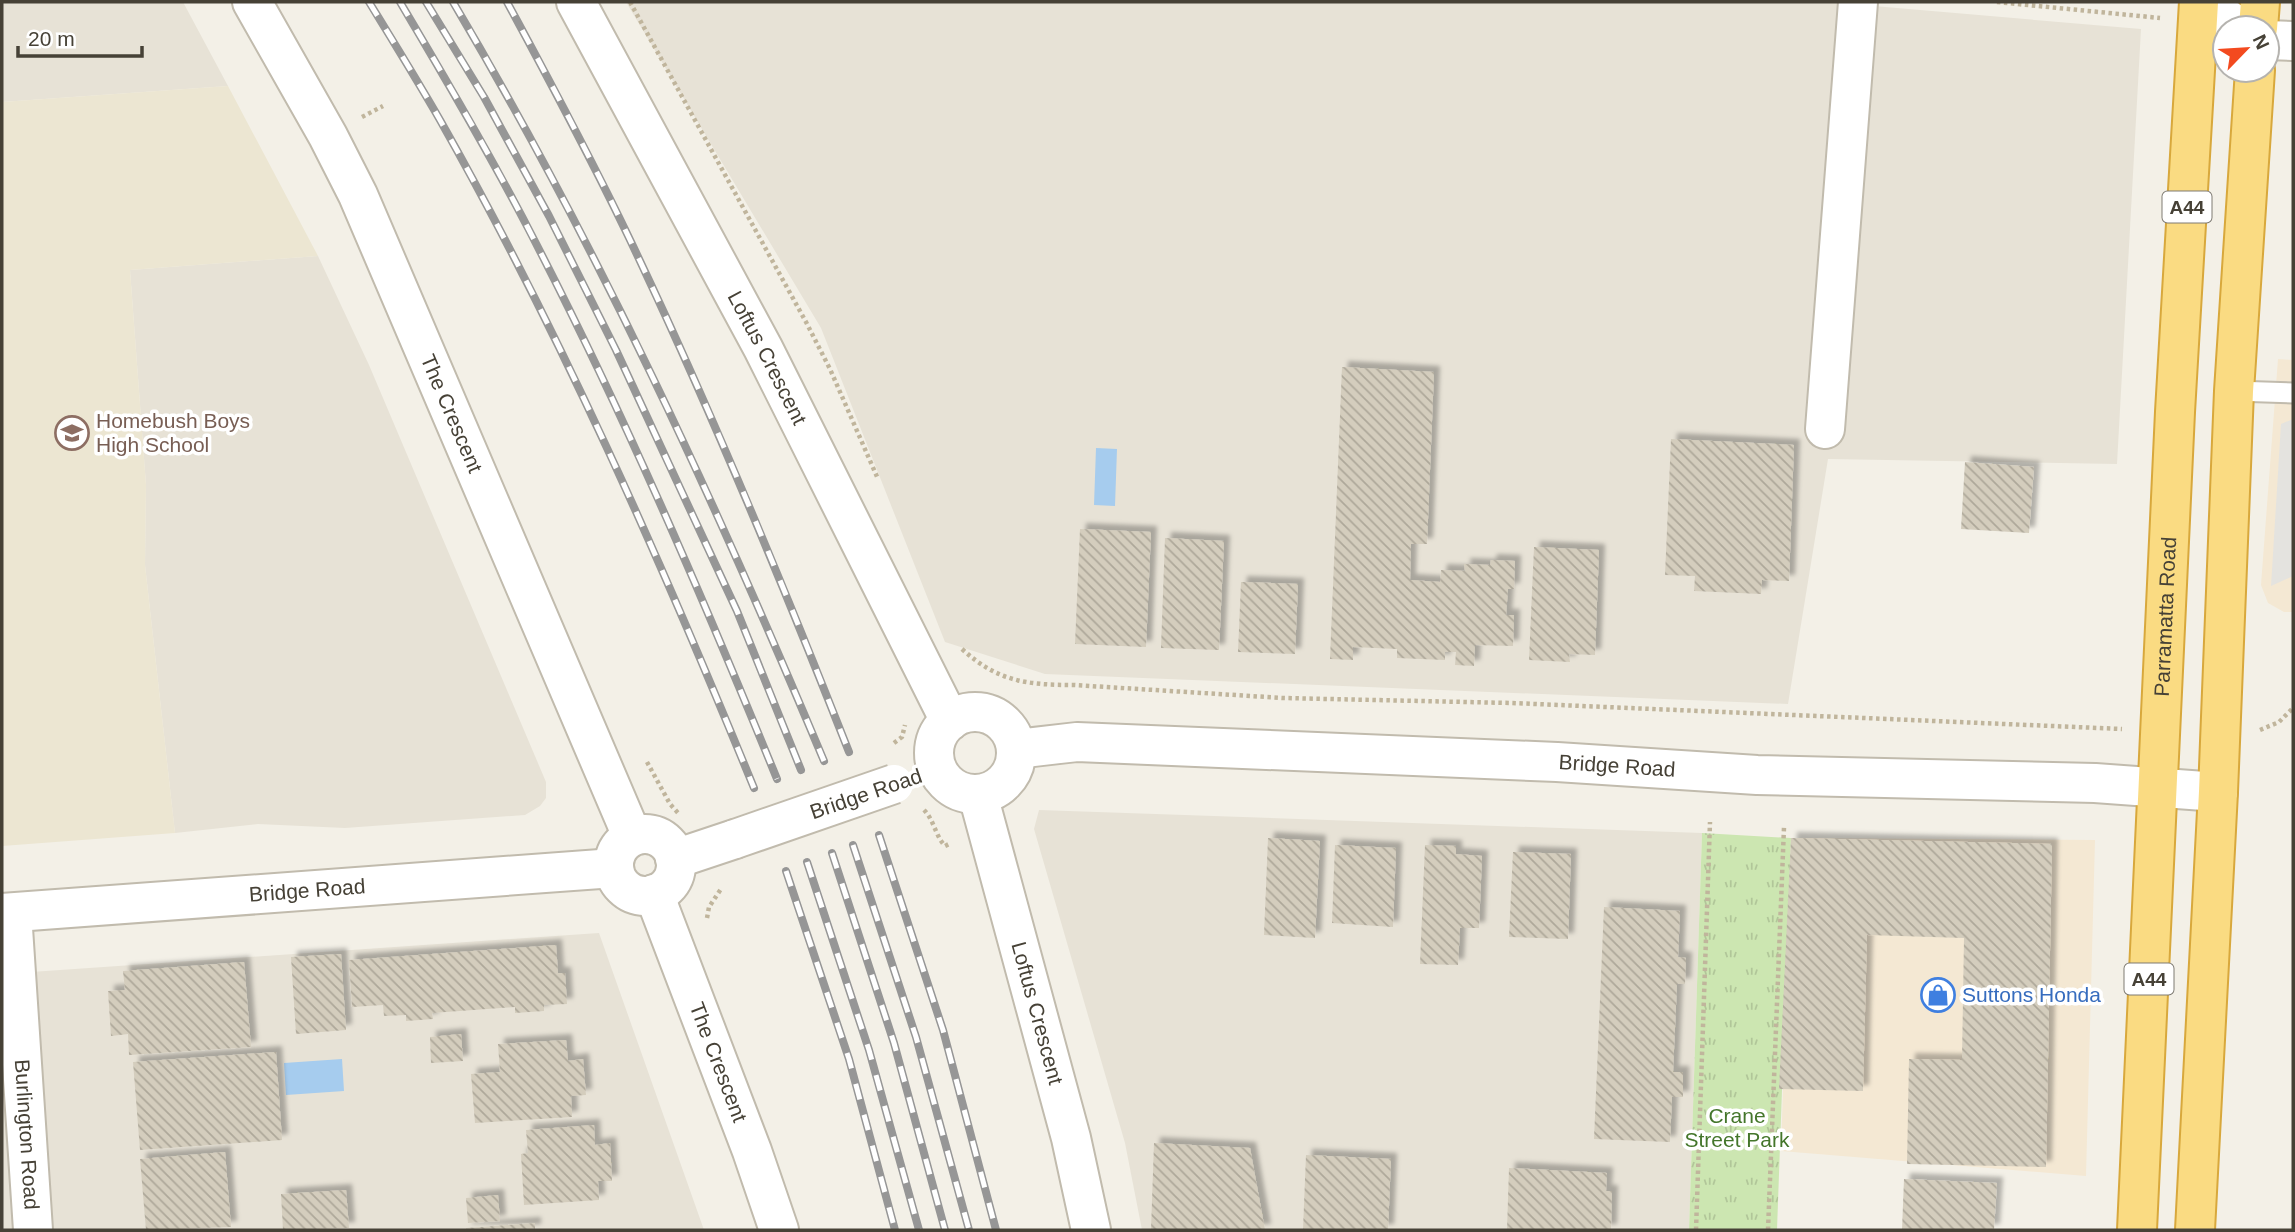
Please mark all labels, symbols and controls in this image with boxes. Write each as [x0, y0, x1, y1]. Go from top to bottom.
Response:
scale bar [18, 14, 142, 58]
north arrow [2211, 14, 2281, 84]
text: 20 m [28, 27, 75, 50]
text: N [2249, 31, 2273, 53]
road number: A44 [2162, 192, 2212, 223]
street label: Loftus Crescent [723, 287, 812, 428]
street label: The Crescent [417, 351, 487, 476]
place label: Homebush Boys High School [96, 409, 250, 456]
school or university icon: Homebush Boys High School [53, 414, 91, 452]
street label: Parramatta Road [2150, 536, 2180, 697]
street label: Bridge Road [1558, 750, 1676, 781]
street label: Bridge Road [807, 764, 925, 823]
street label: Bridge Road [248, 874, 366, 906]
street label: Loftus Crescent [1007, 939, 1068, 1087]
road number: A44 [2124, 964, 2174, 995]
shop icon: Suttons Honda [1919, 976, 1957, 1014]
place label: Suttons Honda [1962, 983, 2101, 1006]
street label: The Crescent [685, 999, 752, 1125]
street label: Burlington Road [11, 1059, 44, 1210]
park label: Crane Street Park [1684, 1104, 1790, 1151]

